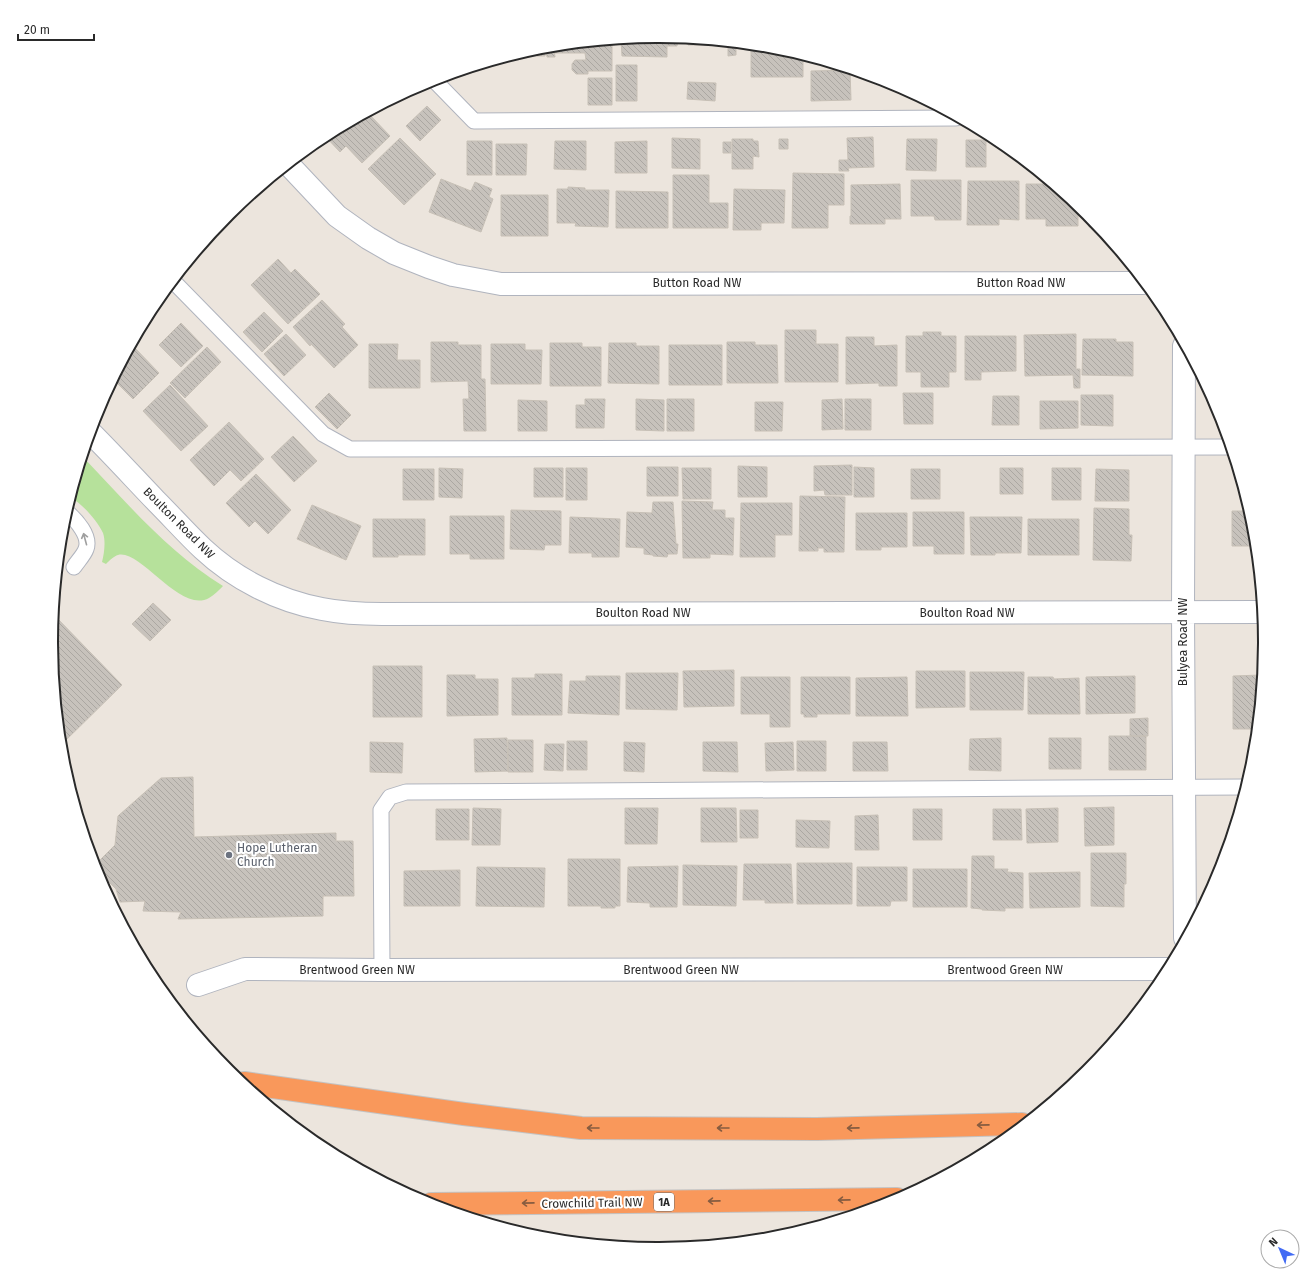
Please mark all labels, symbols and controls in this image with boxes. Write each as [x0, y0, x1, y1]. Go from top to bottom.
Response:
scale bar [18, 16, 94, 42]
text: 20 m [24, 23, 50, 37]
street label: Button Road NW [653, 276, 742, 290]
street label: Button Road NW [977, 276, 1066, 290]
street label: Boulton Road NW [140, 484, 218, 562]
one-way arrow [81, 532, 88, 545]
street label: Bulyea Road NW [1176, 598, 1190, 686]
street label: Boulton Road NW [595, 606, 691, 620]
street label: Boulton Road NW [919, 606, 1015, 620]
place label: Hope Lutheran Church [237, 841, 317, 869]
marker: Hope Lutheran Church [224, 850, 234, 860]
street label: Brentwood Green NW [299, 963, 415, 977]
street label: Brentwood Green NW [623, 963, 739, 977]
street label: Brentwood Green NW [947, 963, 1063, 977]
one-way arrow [977, 1121, 990, 1129]
one-way arrow [587, 1124, 600, 1132]
one-way arrow [717, 1124, 730, 1132]
one-way arrow [847, 1124, 860, 1132]
road number: 1A [654, 1193, 674, 1211]
street label: Crowchild Trail NW [541, 1195, 643, 1211]
one-way arrow [838, 1196, 851, 1204]
one-way arrow [708, 1197, 721, 1205]
one-way arrow [522, 1199, 535, 1207]
north arrow [1260, 1229, 1300, 1269]
text: N [1266, 1235, 1281, 1249]

